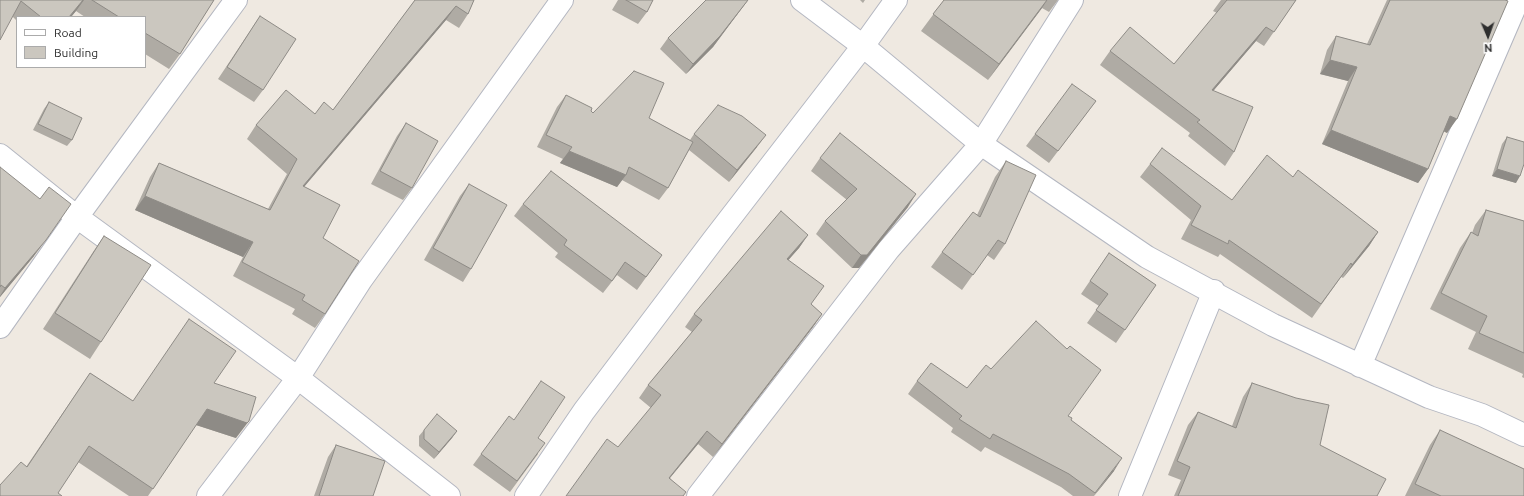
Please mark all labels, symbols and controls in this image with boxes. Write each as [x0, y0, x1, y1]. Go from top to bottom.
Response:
legend [16, 16, 146, 68]
north arrow [1468, 16, 1508, 56]
text: Road [54, 26, 82, 39]
text: N [1484, 42, 1493, 54]
text: Building [54, 46, 98, 59]

